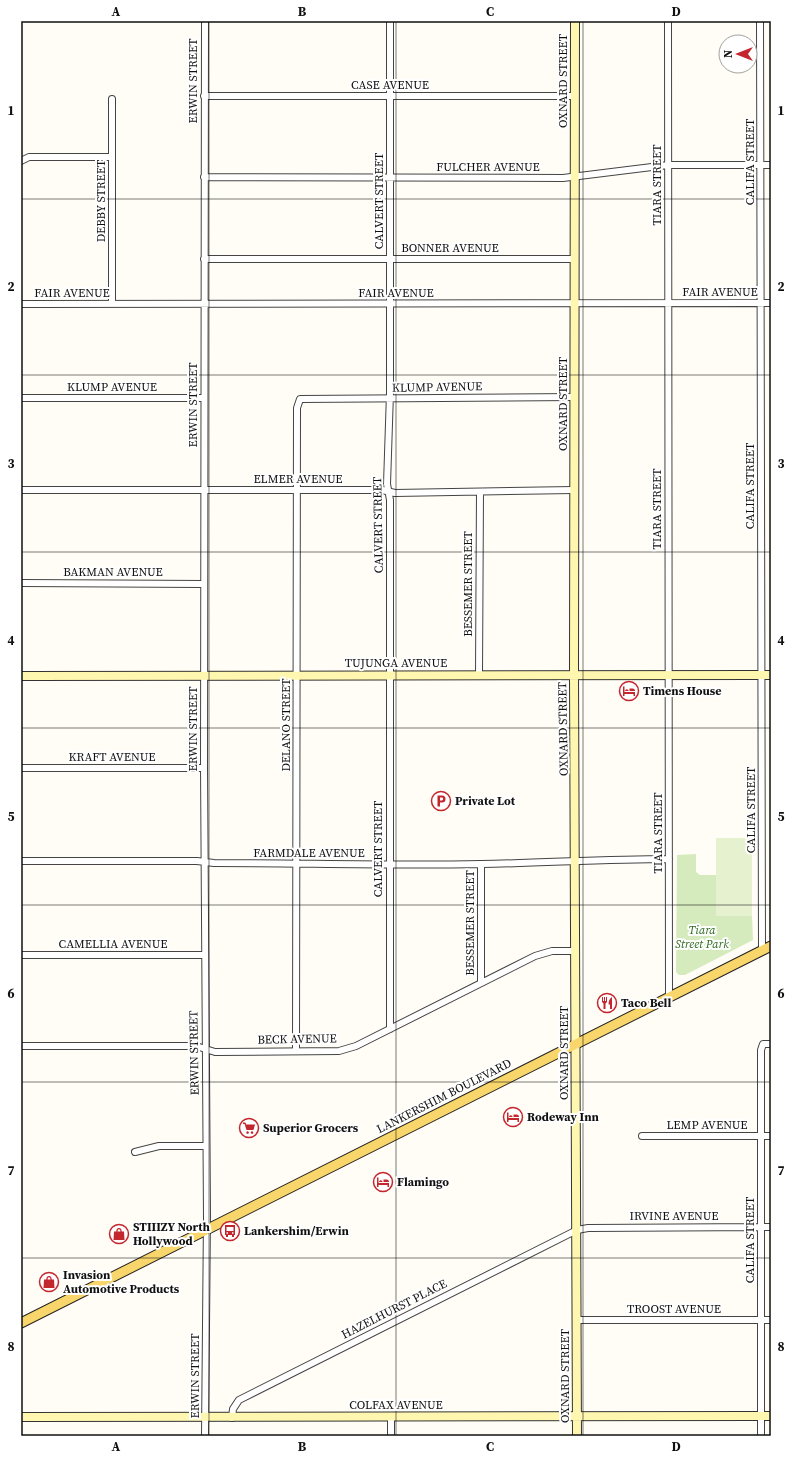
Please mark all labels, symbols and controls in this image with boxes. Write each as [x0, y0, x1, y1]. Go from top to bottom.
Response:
text: A [112, 3, 121, 20]
text: B [298, 3, 307, 20]
text: C [486, 3, 494, 20]
text: D [671, 3, 681, 20]
street label: OXNARD STREET [555, 33, 571, 128]
north arrow [718, 34, 758, 74]
street label: ERWIN STREET [185, 38, 201, 123]
text: N [721, 50, 736, 58]
street label: CASE AVENUE [351, 77, 429, 93]
text: 1 [7, 102, 15, 119]
text: 1 [777, 102, 785, 119]
street label: CALIFA STREET [742, 118, 758, 205]
street label: TIARA STREET [649, 144, 665, 226]
street label: CALVERT STREET [371, 152, 387, 249]
street label: DEBBY STREET [93, 159, 109, 242]
street label: FULCHER AVENUE [436, 159, 540, 175]
street label: BONNER AVENUE [401, 240, 499, 256]
text: 2 [7, 278, 15, 295]
text: 2 [777, 278, 785, 295]
street label: FAIR AVENUE [682, 284, 758, 300]
street label: FAIR AVENUE [34, 285, 110, 301]
street label: FAIR AVENUE [358, 285, 434, 301]
street label: OXNARD STREET [555, 356, 571, 451]
street label: ERWIN STREET [185, 362, 201, 447]
street label: KLUMP AVENUE [392, 378, 482, 396]
street label: KLUMP AVENUE [67, 379, 157, 395]
street label: CALIFA STREET [742, 442, 758, 529]
text: 3 [7, 455, 15, 472]
text: 3 [777, 455, 785, 472]
street label: TIARA STREET [649, 468, 665, 550]
street label: ELMER AVENUE [253, 471, 343, 487]
street label: CALVERT STREET [369, 476, 387, 573]
street label: BESSEMER STREET [460, 531, 476, 637]
street label: BAKMAN AVENUE [63, 564, 163, 580]
text: 4 [7, 632, 15, 649]
text: 4 [777, 632, 785, 649]
street label: TUJUNGA AVENUE [345, 655, 447, 671]
street label: DELANO STREET [278, 678, 294, 772]
hotel icon: Timens House [618, 680, 640, 702]
street label: OXNARD STREET [554, 681, 572, 776]
place label: Timens House [643, 683, 721, 699]
street label: ERWIN STREET [185, 686, 201, 771]
street label: KRAFT AVENUE [69, 749, 155, 765]
street label: CALIFA STREET [743, 766, 759, 853]
parking icon: Private Lot [430, 790, 452, 812]
street label: TIARA STREET [650, 792, 666, 874]
place label: Private Lot [455, 793, 516, 809]
street label: CALVERT STREET [370, 800, 386, 897]
text: 5 [7, 808, 15, 825]
text: 5 [777, 808, 785, 825]
street label: FARMDALE AVENUE [253, 845, 365, 861]
street label: BESSEMER STREET [462, 870, 478, 976]
park label: Tiara Street Park [675, 922, 729, 952]
street label: CAMELLIA AVENUE [59, 936, 167, 952]
text: 6 [7, 985, 15, 1002]
text: 6 [777, 985, 785, 1002]
restaurant icon: Taco Bell [596, 992, 618, 1014]
place label: Taco Bell [621, 995, 671, 1011]
street label: OXNARD STREET [556, 1005, 572, 1100]
street label: ERWIN STREET [185, 1010, 203, 1096]
street label: BECK AVENUE [257, 1030, 337, 1048]
street label: LANKERSHIM BOULEVARD [374, 1055, 514, 1137]
hotel icon: Rodeway Inn [502, 1106, 524, 1128]
place label: Rodeway Inn [527, 1109, 600, 1125]
supermarket icon: Superior Grocers [238, 1117, 260, 1139]
street label: LEMP AVENUE [666, 1117, 748, 1133]
place label: Superior Grocers [263, 1120, 359, 1136]
text: 7 [7, 1162, 15, 1179]
text: 7 [777, 1162, 785, 1179]
hotel icon: Flamingo [372, 1171, 394, 1193]
place label: Flamingo [397, 1174, 449, 1190]
street label: CALIFA STREET [742, 1196, 758, 1283]
street label: IRVINE AVENUE [629, 1208, 719, 1224]
place label: STIIIZY North Hollywood [133, 1219, 210, 1249]
bus stop icon: Lankershim/Erwin [219, 1220, 241, 1242]
shop icon: STIIIZY North Hollywood [108, 1223, 130, 1245]
place label: Lankershim/Erwin [244, 1223, 350, 1239]
place label: Invasion Automotive Products [63, 1267, 180, 1297]
shop icon: Invasion Automotive Products [38, 1271, 60, 1293]
street label: HAZELHURST PLACE [339, 1275, 449, 1343]
street label: TROOST AVENUE [627, 1301, 721, 1317]
street label: OXNARD STREET [557, 1328, 573, 1423]
street label: ERWIN STREET [187, 1333, 203, 1418]
text: 8 [7, 1338, 15, 1355]
text: 8 [777, 1338, 785, 1355]
street label: COLFAX AVENUE [349, 1397, 443, 1413]
text: A [112, 1438, 121, 1455]
text: B [298, 1438, 307, 1455]
text: C [486, 1438, 494, 1455]
text: D [671, 1438, 681, 1455]

